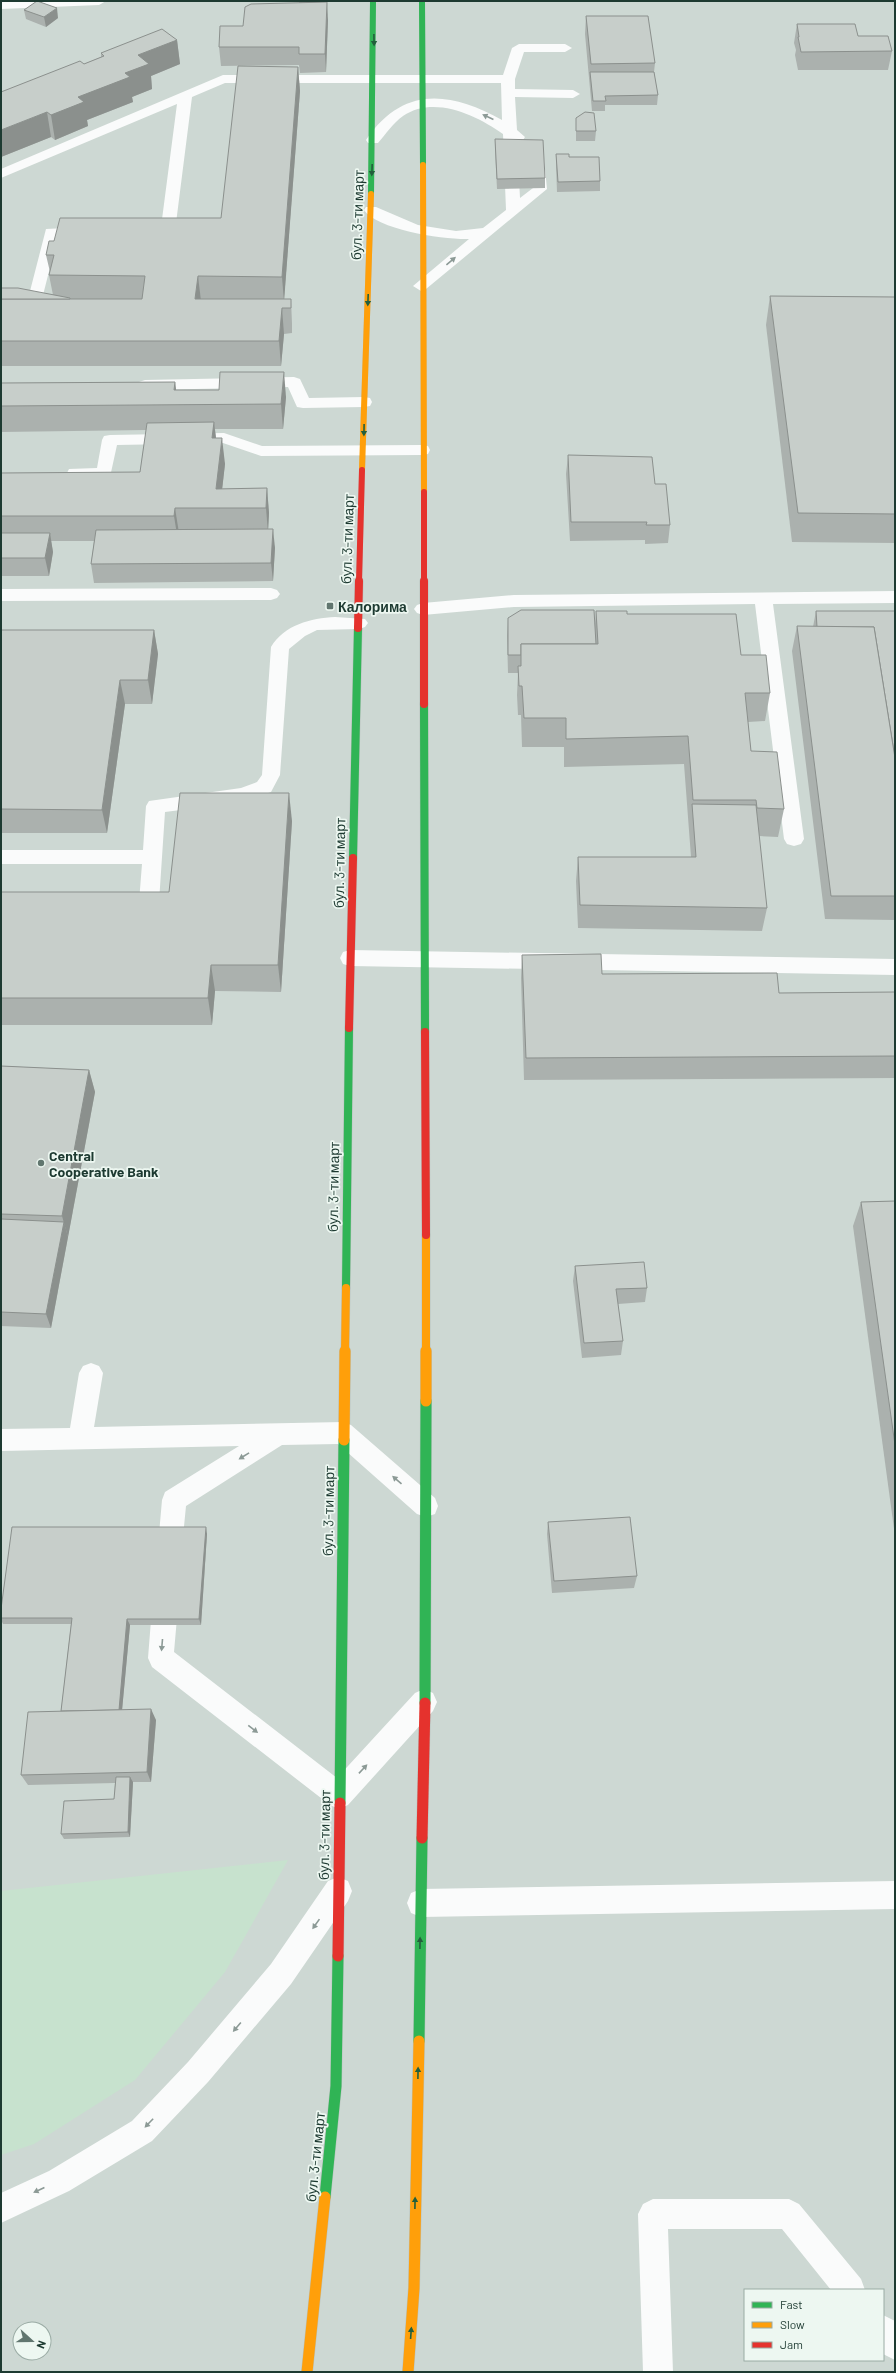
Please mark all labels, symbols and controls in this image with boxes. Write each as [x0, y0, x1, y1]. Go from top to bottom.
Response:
one-way arrow [371, 34, 377, 47]
one-way arrow [482, 114, 494, 120]
one-way arrow [369, 164, 376, 176]
street label: бул. 3-ти март [347, 169, 367, 260]
one-way arrow [446, 257, 457, 266]
one-way arrow [365, 294, 371, 307]
one-way arrow [361, 424, 367, 437]
street label: бул. 3-ти март [337, 493, 357, 584]
place label: Калорима [338, 598, 407, 615]
marker: Калорима [325, 601, 335, 611]
street label: бул. 3-ти март [330, 817, 348, 908]
street label: бул. 3-ти март [324, 1141, 342, 1232]
place label: Central Cooperative Bank [49, 1147, 159, 1180]
marker: Central Cooperative Bank [36, 1158, 46, 1168]
one-way arrow [238, 1452, 250, 1459]
street label: бул. 3-ти март [319, 1465, 337, 1556]
one-way arrow [392, 1476, 402, 1485]
one-way arrow [158, 1639, 165, 1651]
one-way arrow [248, 1725, 259, 1734]
one-way arrow [358, 1764, 368, 1774]
street label: бул. 3-ти март [315, 1789, 333, 1880]
one-way arrow [312, 1918, 320, 1929]
one-way arrow [417, 1936, 423, 1949]
one-way arrow [232, 2021, 241, 2032]
one-way arrow [415, 2066, 421, 2079]
street label: бул. 3-ти март [302, 2111, 328, 2203]
one-way arrow [144, 2118, 154, 2128]
one-way arrow [33, 2187, 44, 2193]
one-way arrow [412, 2197, 419, 2209]
legend [744, 2289, 884, 2361]
text: Fast [780, 2297, 803, 2311]
text: Slow [780, 2317, 805, 2331]
north arrow [12, 2321, 52, 2361]
one-way arrow [407, 2327, 414, 2339]
text: Jam [780, 2337, 803, 2351]
text: N [34, 2339, 49, 2351]

